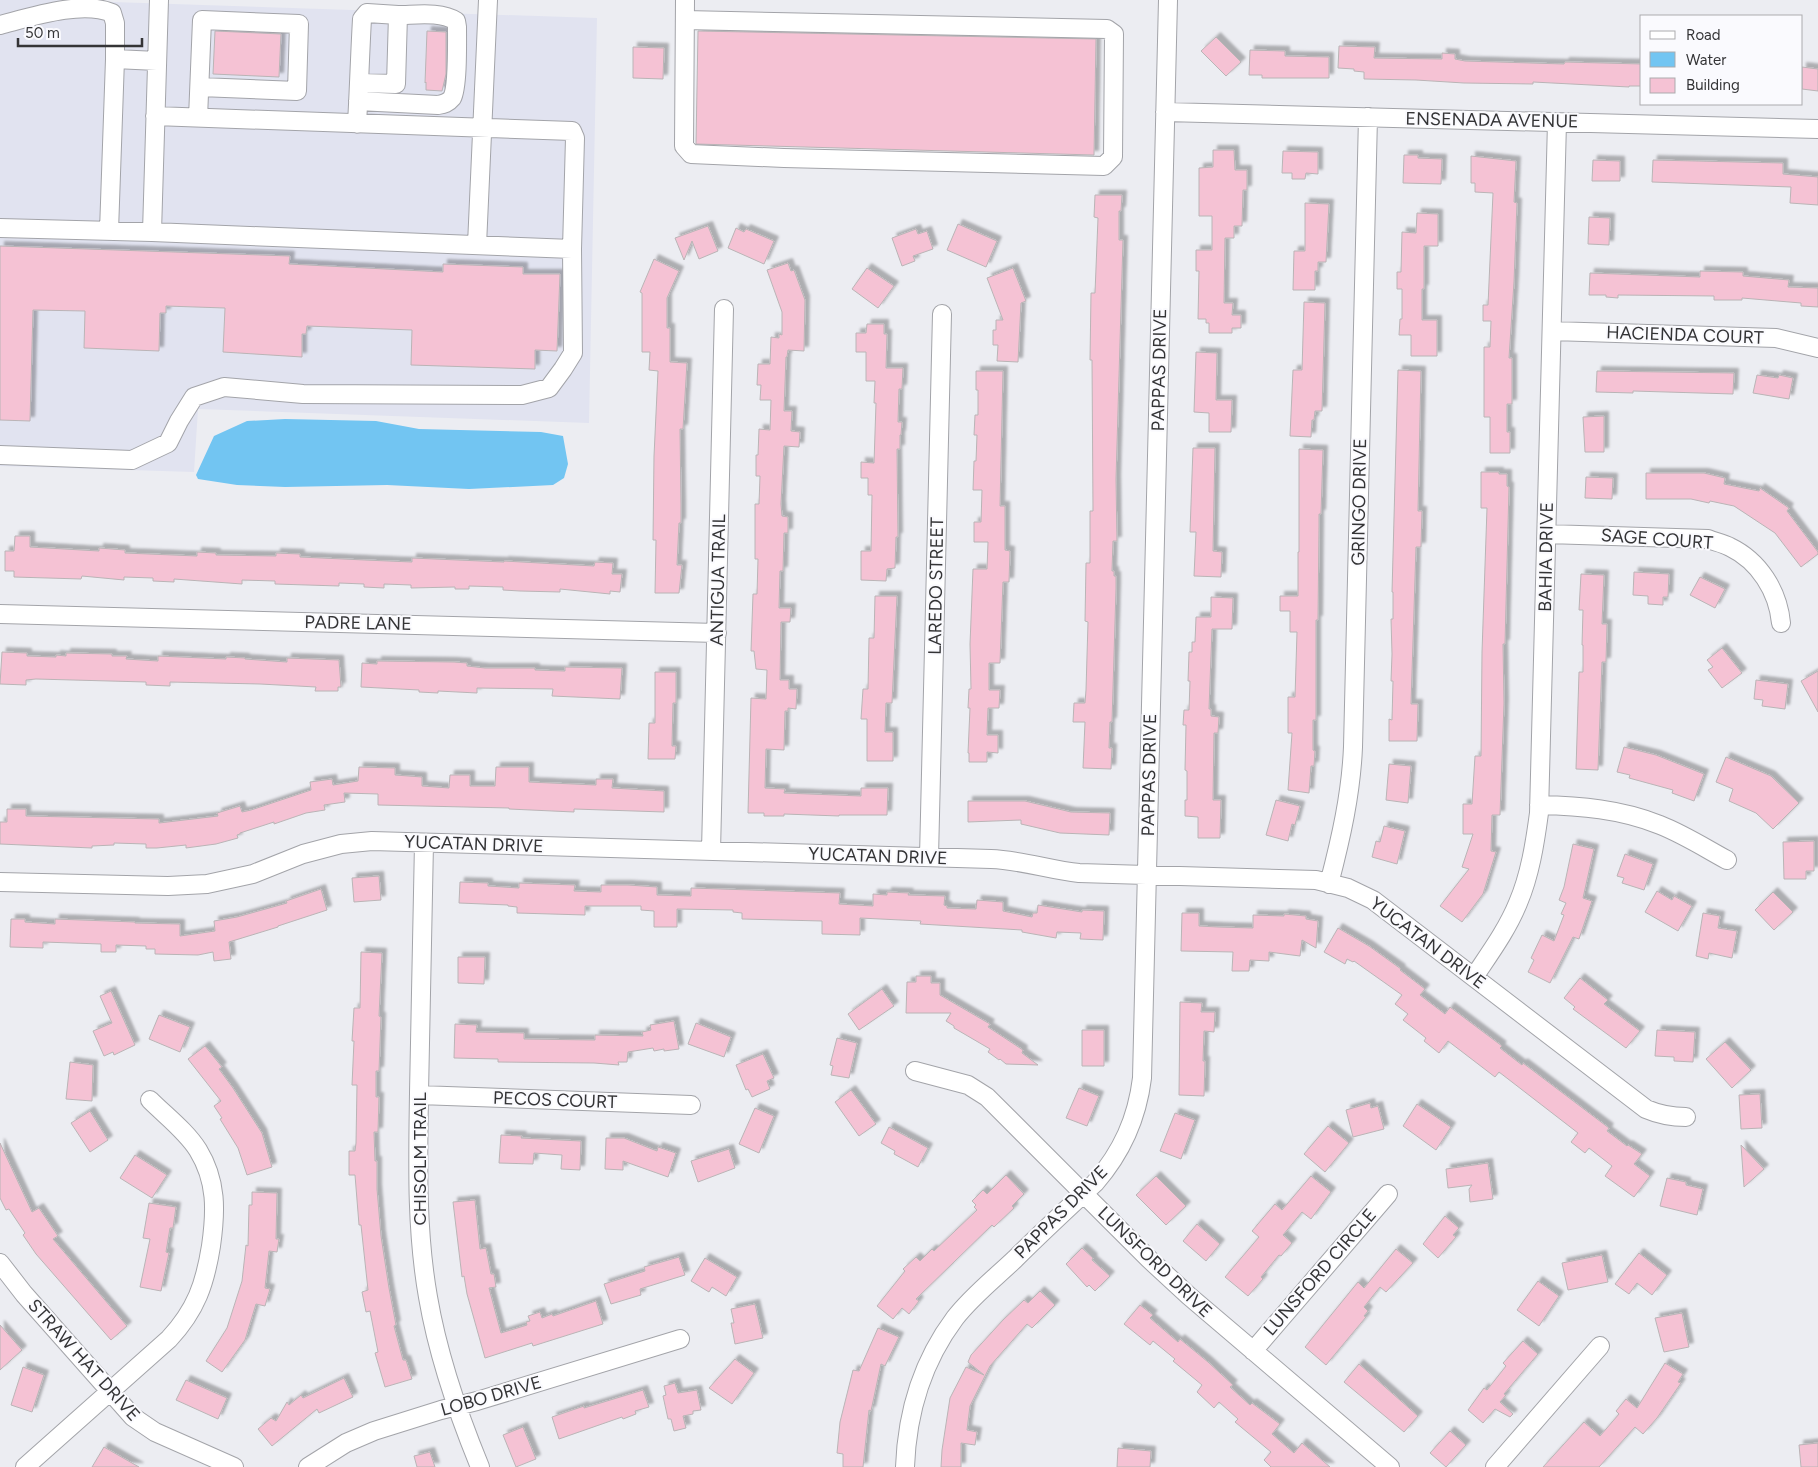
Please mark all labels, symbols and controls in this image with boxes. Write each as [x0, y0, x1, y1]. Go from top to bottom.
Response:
scale bar [18, 15, 141, 47]
legend [1640, 15, 1803, 105]
text: 50 m [25, 24, 60, 42]
text: Road [1686, 26, 1721, 44]
text: Water [1686, 51, 1726, 69]
text: Building [1686, 76, 1740, 94]
street label: ENSENADA AVENUE [1405, 107, 1579, 133]
street label: PAPPAS DRIVE [1147, 308, 1171, 432]
street label: HACIENDA COURT [1606, 321, 1764, 349]
street label: GRINGO DRIVE [1347, 438, 1371, 566]
street label: BAHIA DRIVE [1534, 502, 1558, 612]
street label: ANTIGUA TRAIL [706, 513, 730, 646]
street label: LAREDO STREET [924, 517, 948, 655]
street label: SAGE COURT [1600, 524, 1714, 554]
street label: PADRE LANE [304, 611, 412, 635]
street label: PAPPAS DRIVE [1137, 713, 1161, 837]
street label: YUCATAN DRIVE [404, 831, 544, 857]
street label: YUCATAN DRIVE [808, 843, 948, 869]
street label: YUCATAN DRIVE [1366, 892, 1490, 994]
street label: PECOS COURT [492, 1087, 618, 1113]
street label: CHISOLM TRAIL [409, 1092, 431, 1226]
street label: PAPPAS DRIVE [1010, 1161, 1112, 1263]
street label: LUNSFORD DRIVE [1093, 1202, 1217, 1322]
street label: LUNSFORD CIRCLE [1259, 1204, 1381, 1340]
street label: STRAW HAT DRIVE [23, 1294, 145, 1426]
street label: LOBO DRIVE [438, 1371, 544, 1421]

